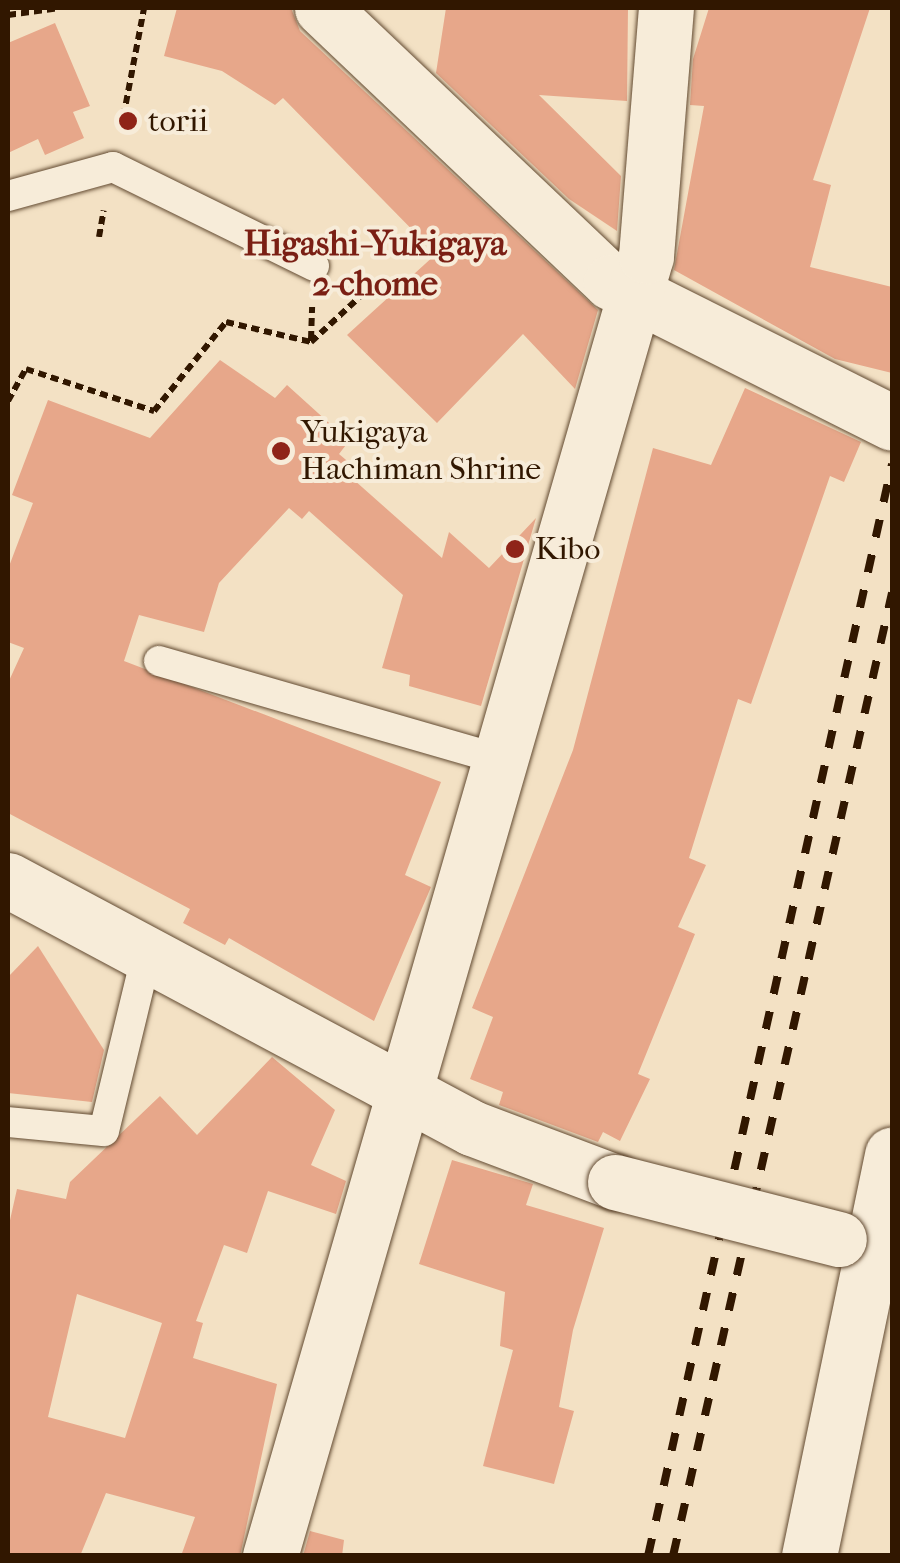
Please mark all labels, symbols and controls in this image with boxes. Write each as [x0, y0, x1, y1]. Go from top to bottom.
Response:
place label: torii [148, 102, 208, 140]
marker: torii [117, 110, 139, 132]
district label: Higashi-Yukigaya 2-chome [244, 223, 506, 305]
place label: Yukigaya Hachiman Shrine [301, 414, 541, 489]
marker: Yukigaya Hachiman Shrine [270, 440, 292, 462]
place label: Kibo [535, 530, 600, 568]
marker: Kibo [504, 538, 526, 560]

